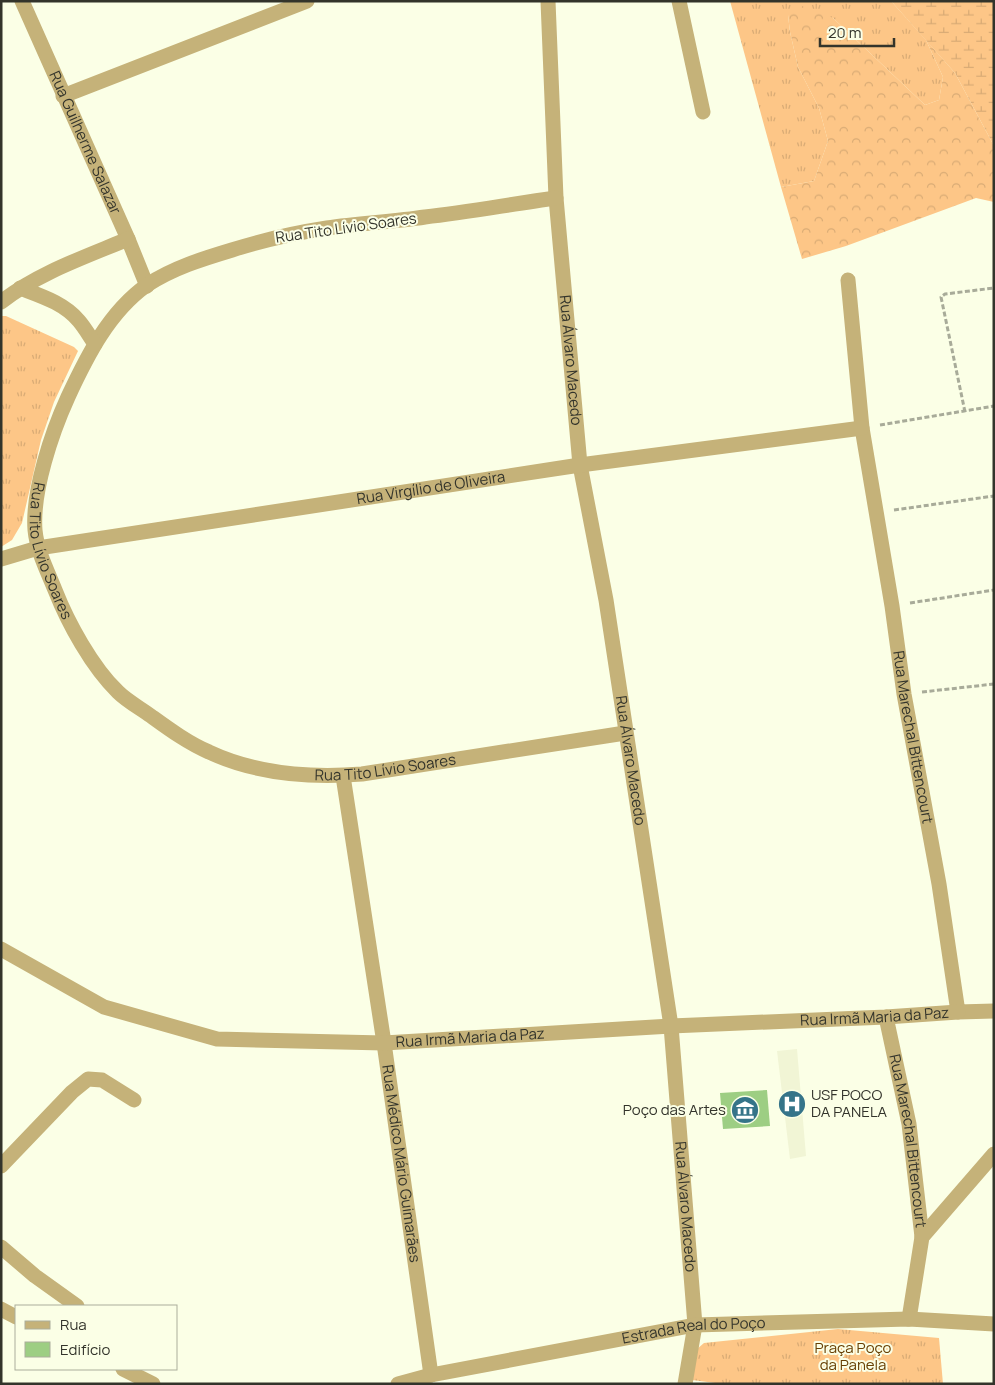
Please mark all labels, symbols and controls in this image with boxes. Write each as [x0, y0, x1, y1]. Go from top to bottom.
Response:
scale bar [820, 15, 894, 47]
text: 20 m [828, 22, 861, 43]
street label: Rua Guilherme Salazar [44, 68, 127, 218]
street label: Rua Tito Lívio Soares [274, 207, 418, 248]
street label: Rua Álvaro Macedo [555, 294, 587, 426]
street label: Rua Virgílio de Oliveira [355, 466, 507, 509]
street label: Rua Tito Lívio Soares [25, 481, 78, 623]
street label: Rua Marechal Bittencourt [888, 649, 939, 825]
street label: Rua Álvaro Macedo [611, 694, 651, 827]
street label: Rua Tito Lívio Soares [314, 748, 457, 785]
street label: Rua Irmã Maria da Paz [800, 1002, 950, 1031]
street label: Rua Irmã Maria da Paz [395, 1023, 545, 1052]
street label: Rua Marechal Bittencourt [884, 1052, 932, 1229]
street label: Rua Médico Mário Guimarães [377, 1063, 426, 1264]
place label: USF POCO DA PANELA [811, 1084, 888, 1122]
hospital icon: USF POCO DA PANELA [777, 1089, 807, 1119]
museum icon: Poço das Artes [730, 1095, 760, 1125]
place label: Poço das Artes [623, 1099, 726, 1120]
street label: Rua Álvaro Macedo [670, 1141, 702, 1273]
legend [15, 1305, 178, 1370]
street label: Estrada Real do Poço [620, 1312, 766, 1349]
text: Rua [60, 1314, 87, 1335]
park label: Praça Poço da Panela [815, 1337, 892, 1375]
text: Edifício [60, 1339, 111, 1360]

